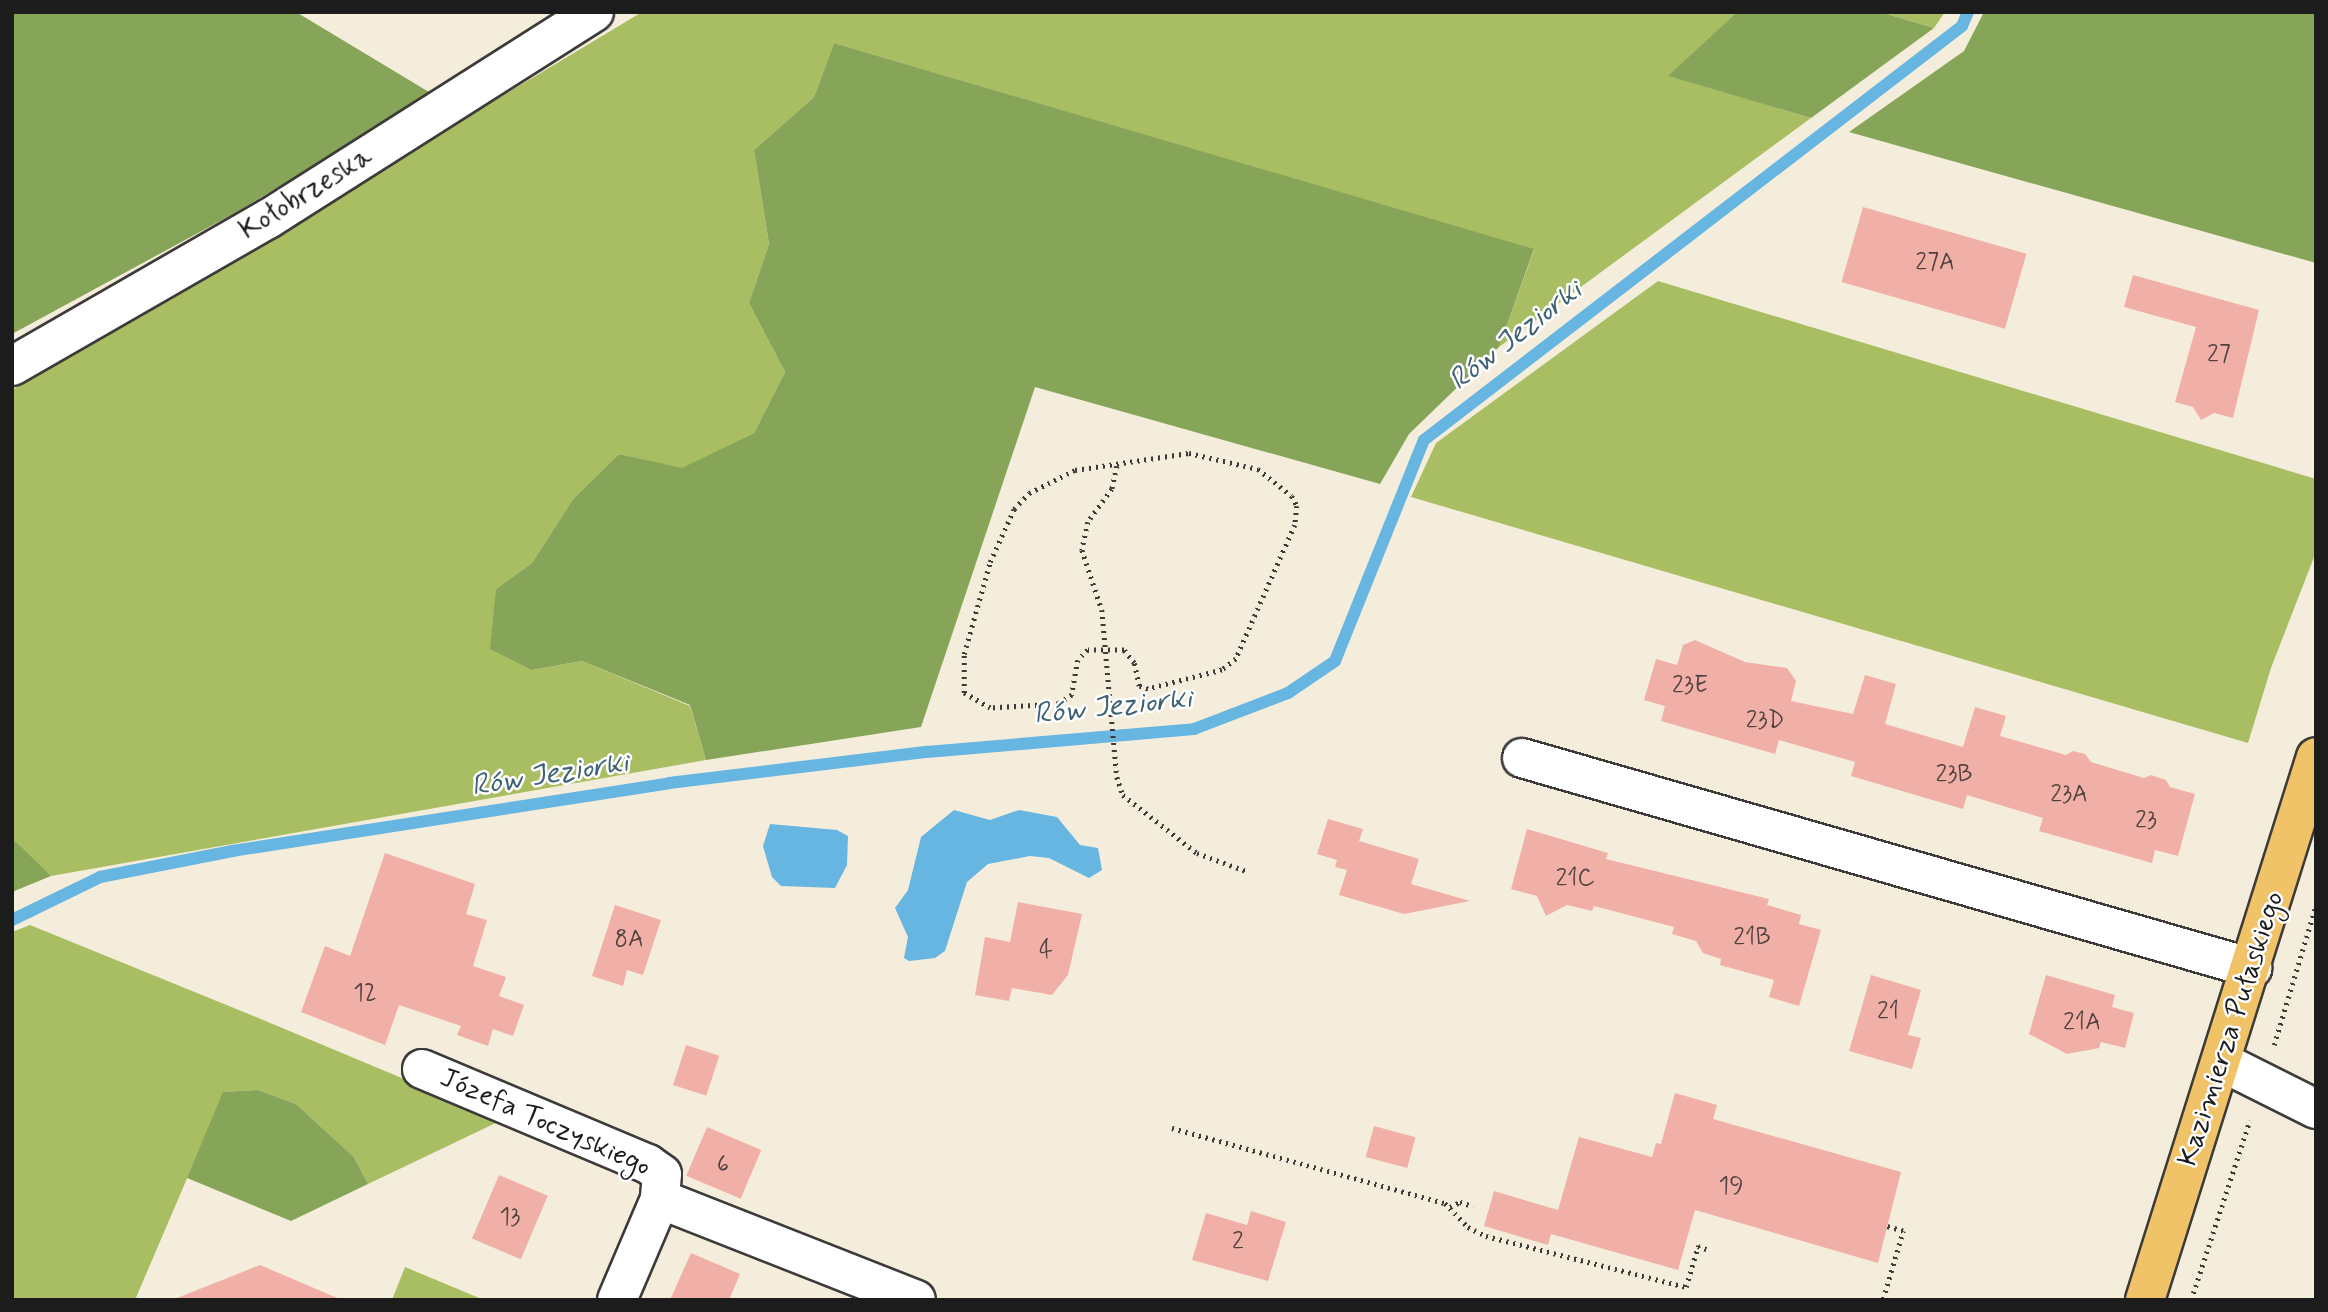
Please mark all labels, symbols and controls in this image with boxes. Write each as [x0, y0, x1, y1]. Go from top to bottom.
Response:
street label: Kołobrzeska [234, 140, 378, 248]
house number: 27A [1915, 249, 1955, 277]
water label: Rów Jeziorki [1441, 272, 1591, 400]
house number: 27 [2207, 341, 2231, 369]
house number: 23E [1672, 672, 1708, 700]
water label: Rów Jeziorki [1031, 681, 1195, 733]
house number: 23D [1746, 707, 1784, 735]
water label: Rów Jeziorki [468, 745, 632, 805]
house number: 23B [1935, 761, 1973, 789]
house number: 23A [2050, 781, 2088, 809]
house number: 23 [2135, 807, 2157, 835]
house number: 21C [1555, 865, 1595, 893]
street label: Kazimierza Pułaskiego [2172, 890, 2292, 1168]
house number: 21B [1733, 924, 1771, 952]
house number: 8A [614, 926, 644, 954]
house number: 4 [1039, 937, 1053, 965]
house number: 12 [353, 980, 377, 1008]
house number: 21 [1877, 998, 1899, 1026]
house number: 21A [2063, 1009, 2101, 1037]
street label: Józefa Toczyskiego [436, 1062, 654, 1184]
house number: 6 [717, 1151, 729, 1179]
house number: 19 [1718, 1173, 1744, 1201]
house number: 13 [500, 1204, 520, 1232]
house number: 2 [1232, 1228, 1244, 1256]

